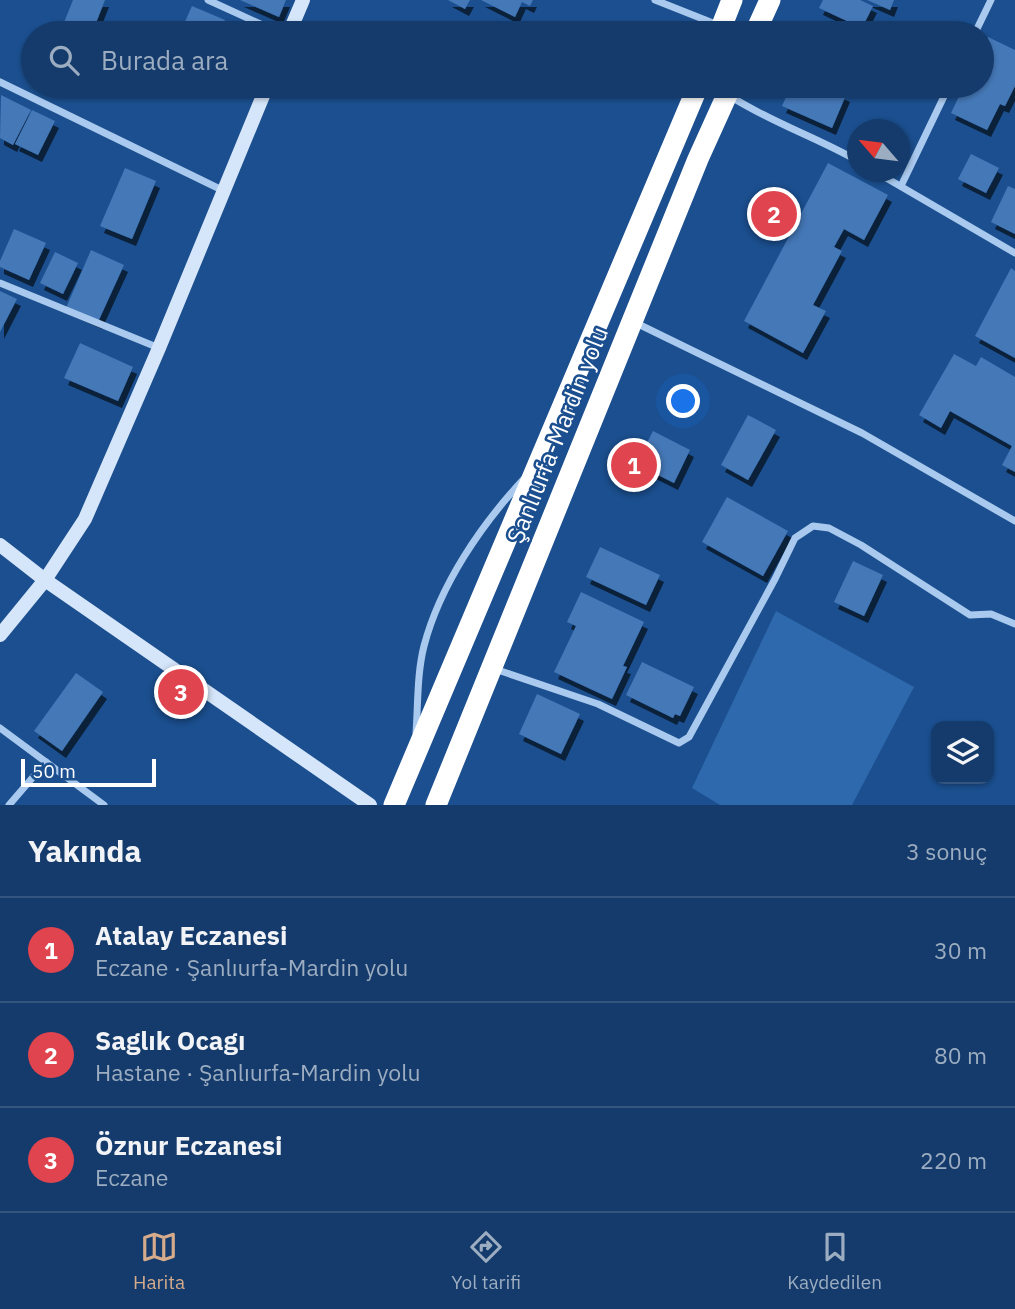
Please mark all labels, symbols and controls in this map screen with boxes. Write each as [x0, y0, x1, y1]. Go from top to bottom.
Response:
search box [21, 21, 994, 98]
icon: search [45, 41, 83, 79]
text: Burada ara [101, 43, 228, 77]
north arrow [847, 119, 910, 182]
pin: 2 [751, 188, 797, 240]
street label: Şanlıurfa-Mardin yolu [499, 321, 615, 548]
your location [666, 384, 700, 418]
pin: 1 [611, 439, 657, 491]
pin: 3 [158, 666, 204, 718]
map controls [931, 721, 994, 784]
button: layers [931, 721, 994, 784]
scale bar [21, 756, 156, 788]
text: 50 m [32, 759, 76, 783]
text: Yakında [28, 831, 142, 870]
text: 3 sonuç [906, 836, 987, 866]
text: Atalay Eczanesi [95, 918, 287, 952]
text: 1 [44, 935, 58, 965]
text: 30 m [934, 935, 987, 965]
text: Eczane · Şanlıurfa-Mardin yolu [95, 952, 408, 982]
text: Saglık Ocagı [95, 1023, 245, 1057]
text: 2 [44, 1040, 58, 1070]
text: 80 m [934, 1040, 987, 1070]
text: Hastane · Şanlıurfa-Mardin yolu [95, 1057, 421, 1087]
text: Öznur Eczanesi [95, 1128, 283, 1162]
text: 3 [44, 1145, 58, 1175]
text: 220 m [920, 1145, 987, 1175]
text: Eczane [95, 1162, 168, 1192]
tab: Harita [133, 1228, 185, 1294]
tab: Yol tarifi [451, 1228, 521, 1294]
tab: Kaydedilen [787, 1228, 882, 1294]

